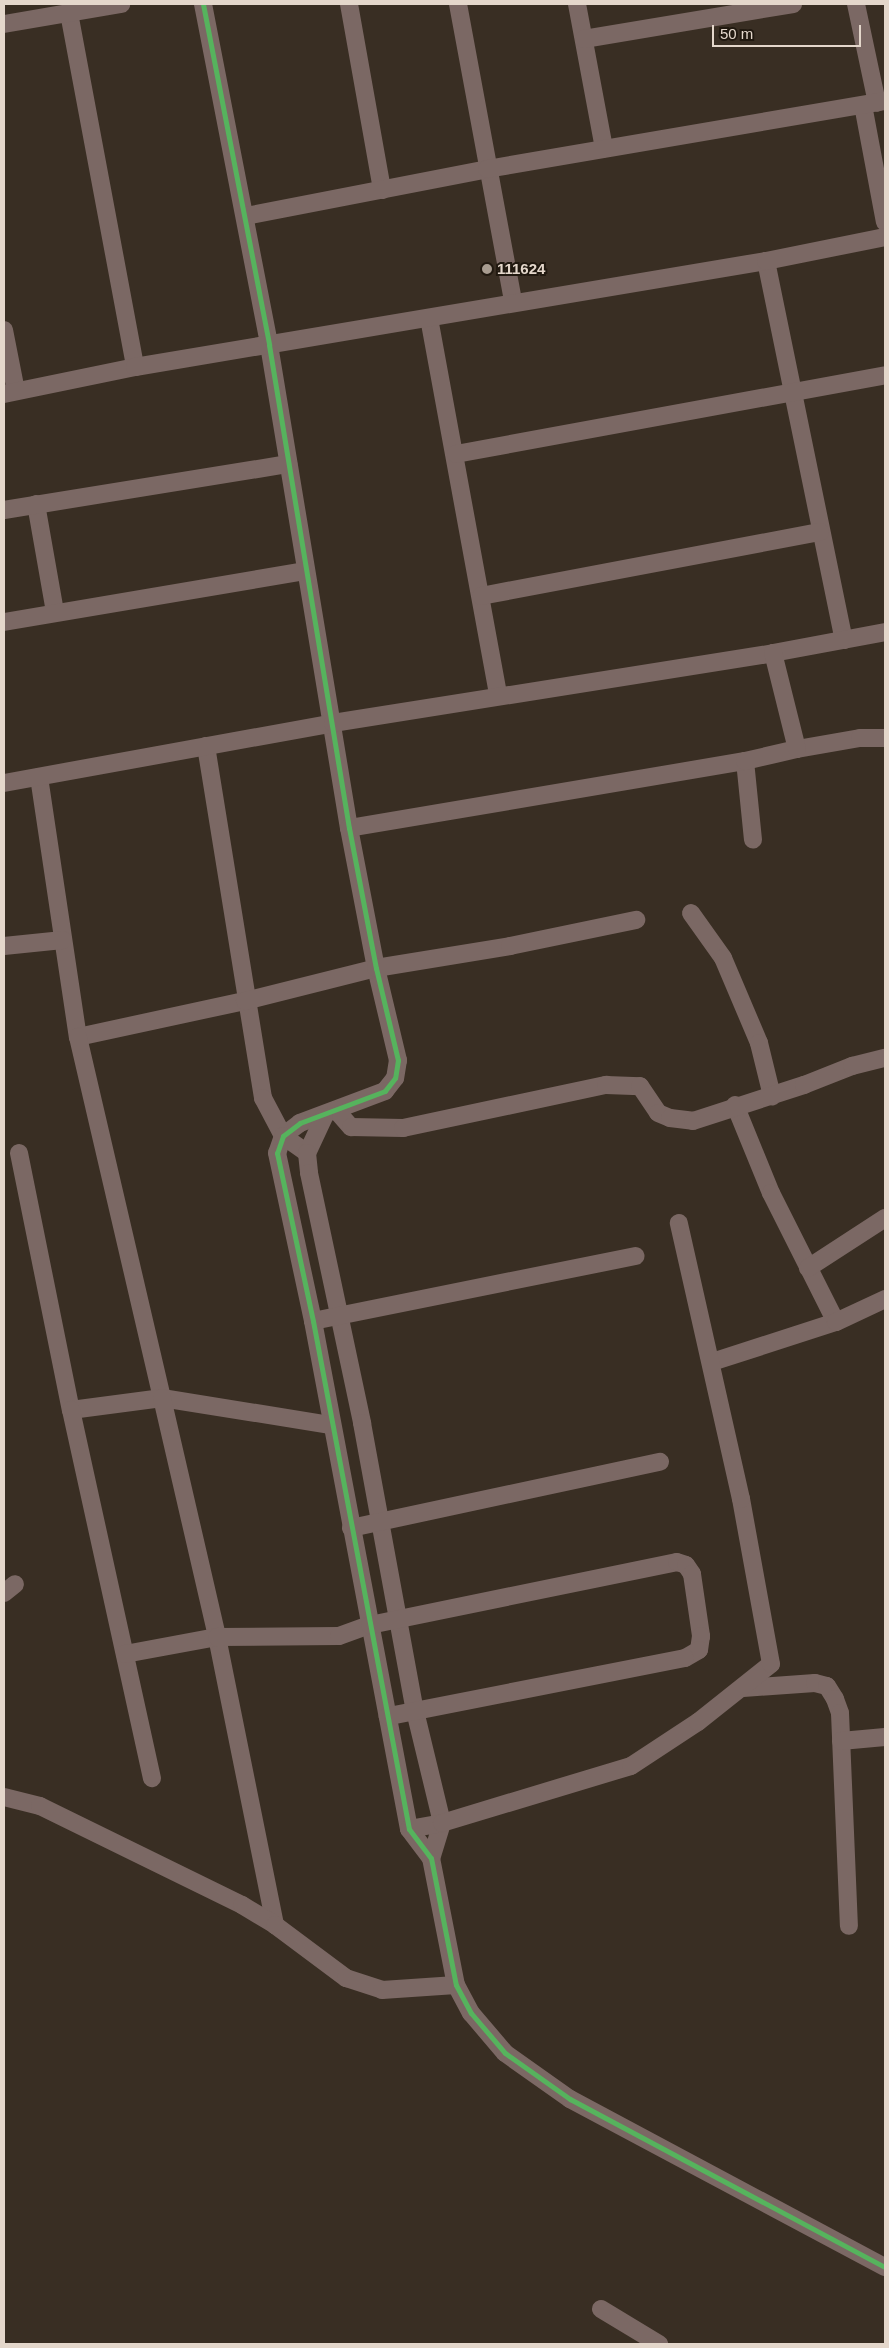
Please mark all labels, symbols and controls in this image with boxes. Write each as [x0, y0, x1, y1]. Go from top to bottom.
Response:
scale bar [714, 15, 863, 47]
text: 50 m [720, 25, 753, 42]
place label: 111624 [497, 260, 545, 278]
marker: 111624 [481, 263, 493, 275]

